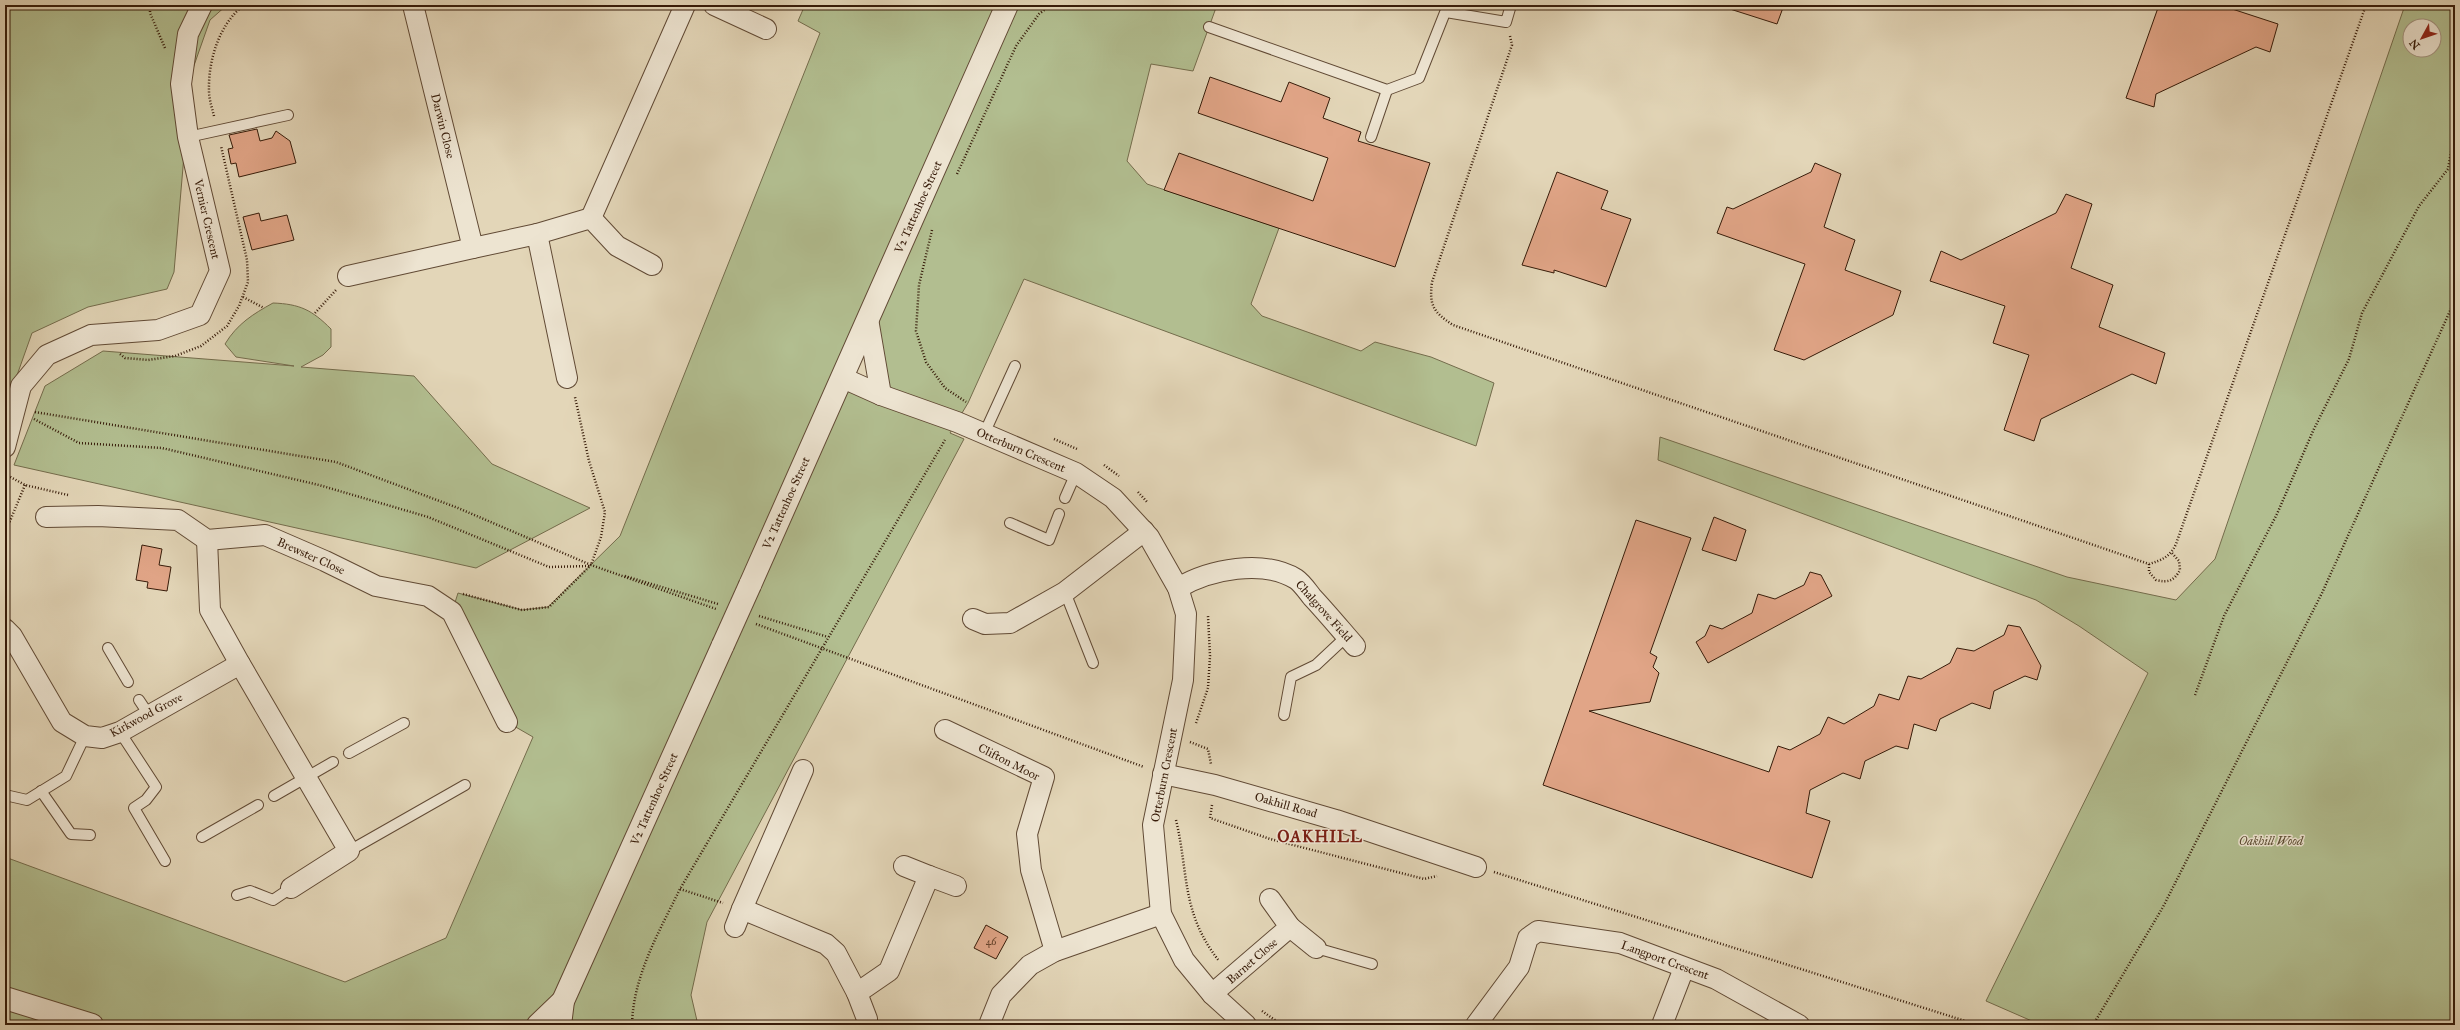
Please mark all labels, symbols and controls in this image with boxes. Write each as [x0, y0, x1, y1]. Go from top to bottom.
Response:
north arrow [2402, 18, 2442, 58]
text: N [2406, 36, 2423, 52]
street label: Darwin Close [428, 92, 458, 160]
street label: V2 Tattenhoe Street [891, 158, 945, 256]
street label: Vernier Crescent [191, 177, 223, 261]
street label: Otterburn Crescent [974, 425, 1068, 475]
street label: V2 Tattenhoe Street [759, 454, 813, 552]
street label: Brewster Close [275, 535, 347, 577]
street label: Chalgrove Field [1292, 577, 1355, 645]
street label: Kirkwood Grove [107, 690, 185, 740]
street label: Otterburn Crescent [1148, 726, 1180, 823]
street label: Clifton Moor [976, 741, 1043, 784]
street label: V2 Tattenhoe Street [627, 750, 681, 848]
street label: Oakhill Road [1253, 789, 1319, 821]
district label: OAKHILL [1277, 827, 1363, 846]
park label: Oakhill Wood [2239, 834, 2304, 848]
street label: Barnet Close [1224, 935, 1280, 987]
house number: 46 [986, 936, 997, 948]
street label: Langport Crescent [1619, 938, 1711, 984]

